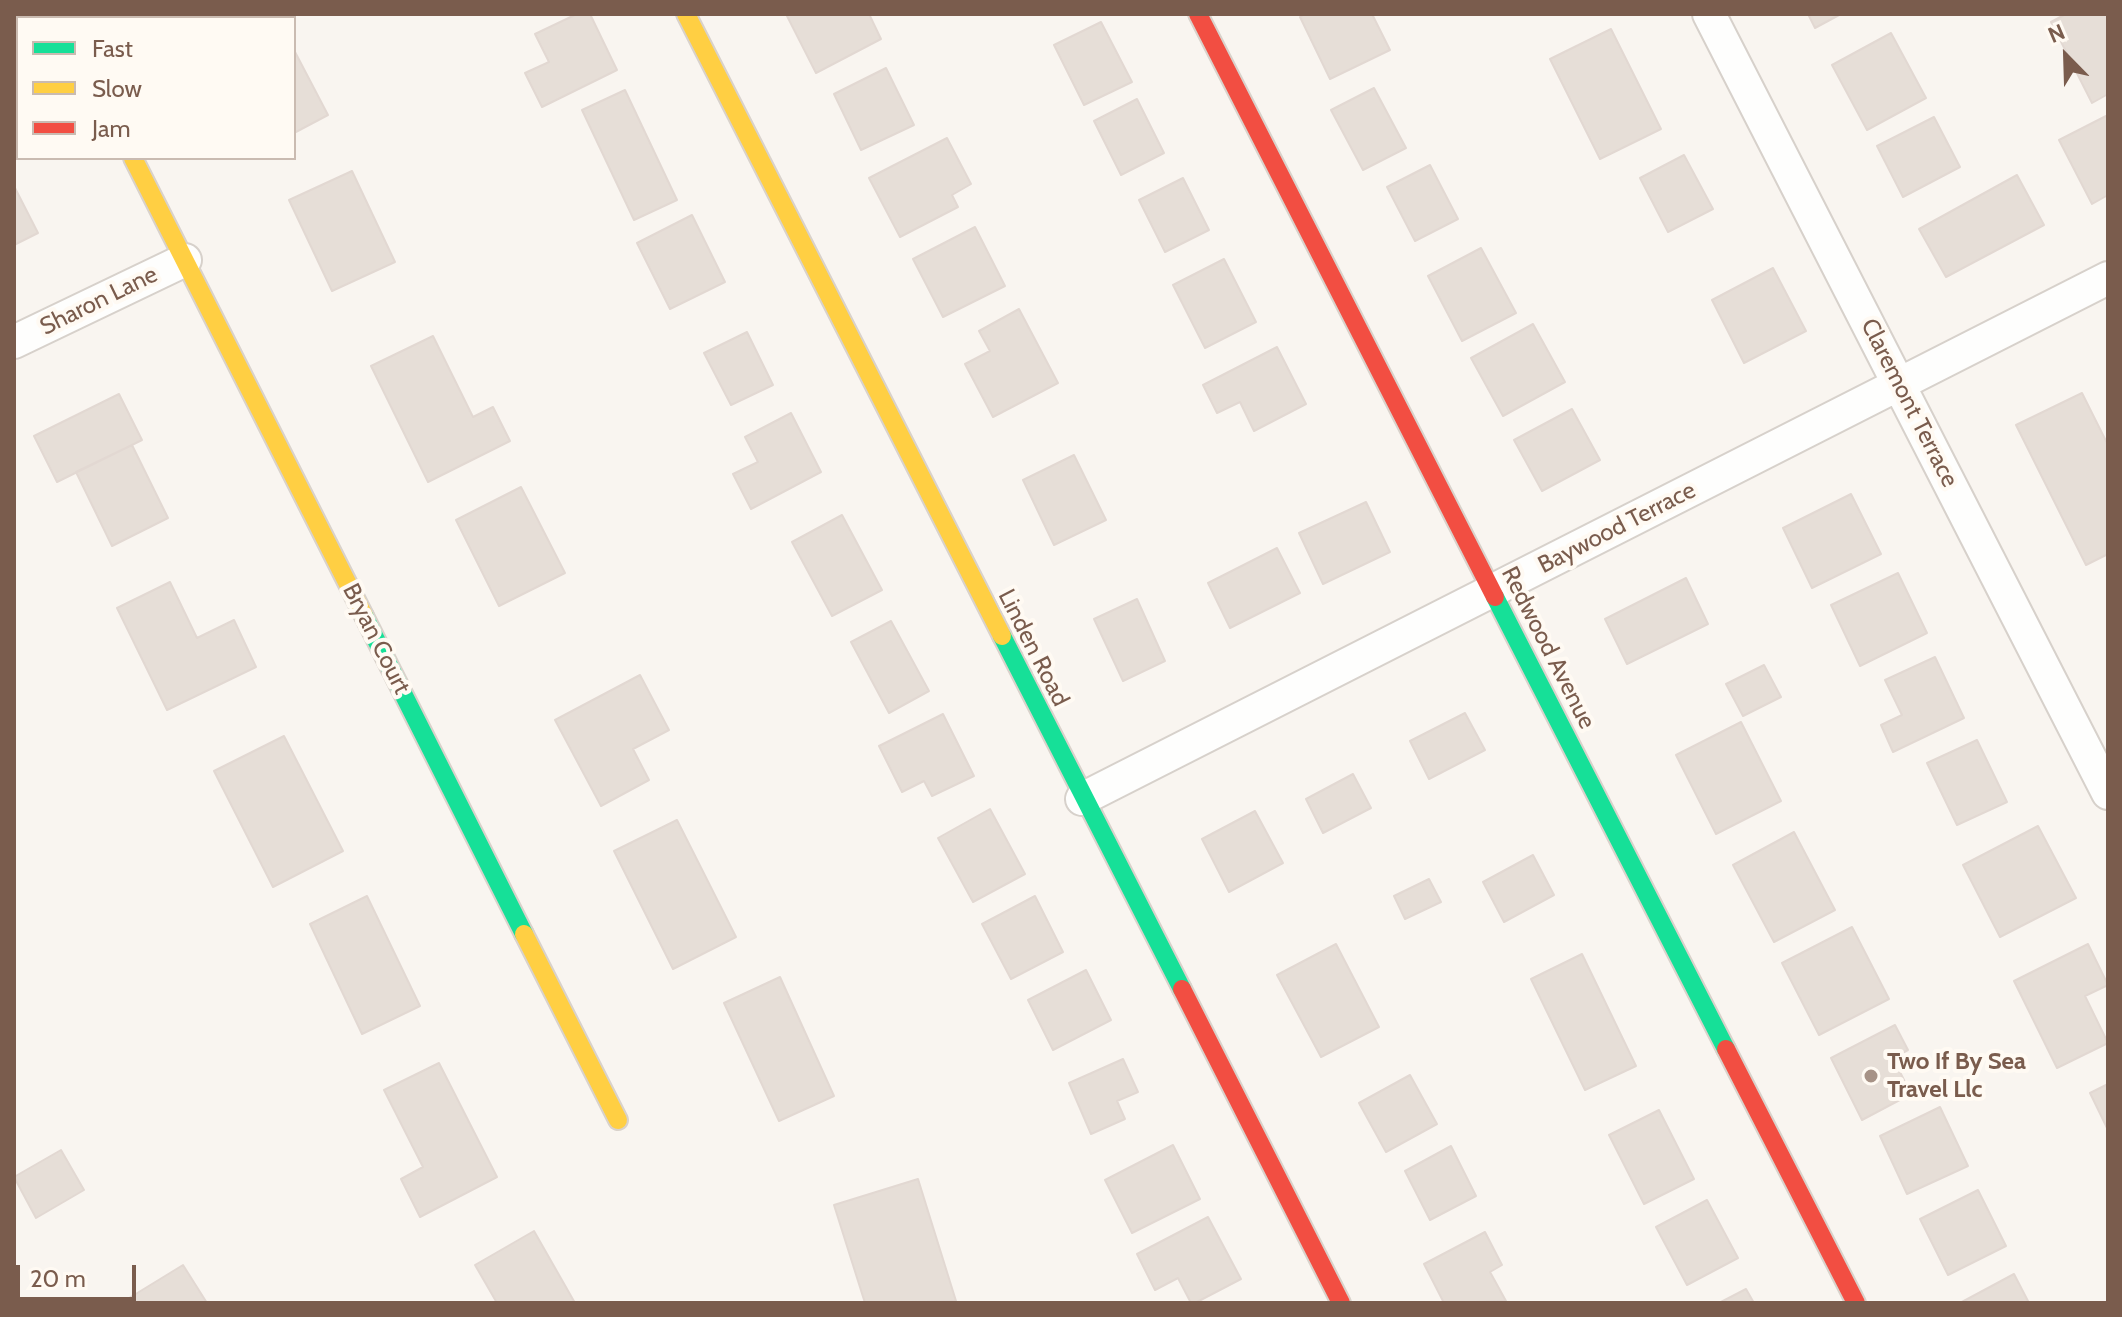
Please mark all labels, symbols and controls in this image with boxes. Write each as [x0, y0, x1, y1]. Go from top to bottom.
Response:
legend [16, 16, 296, 160]
north arrow [2026, 16, 2106, 96]
text: N [2044, 18, 2069, 49]
text: Fast [92, 34, 133, 63]
text: Slow [92, 74, 142, 103]
text: Jam [92, 114, 130, 143]
street label: Sharon Lane [36, 260, 162, 342]
street label: Claremont Terrace [1854, 314, 1964, 492]
street label: Baywood Terrace [1534, 476, 1700, 580]
street label: Redwood Avenue [1495, 562, 1601, 734]
street label: Bryan Court [336, 579, 416, 699]
street label: Linden Road [991, 585, 1075, 711]
place label: Two If By Sea Travel Llc [1887, 1048, 2026, 1104]
marker: Two If By Sea Travel Llc [1862, 1067, 1880, 1085]
scale bar [20, 1249, 140, 1299]
text: 20 m [30, 1264, 86, 1293]

